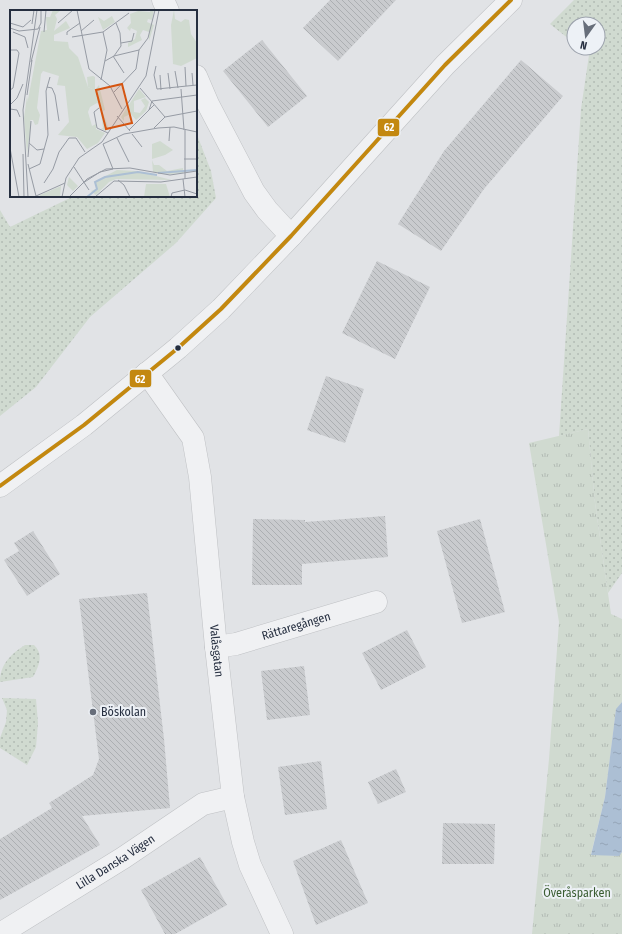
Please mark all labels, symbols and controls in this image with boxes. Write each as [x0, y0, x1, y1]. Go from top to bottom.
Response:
inset map [10, 10, 197, 197]
north arrow [566, 16, 606, 56]
text: N [579, 38, 588, 52]
line badge: 62 [377, 118, 400, 137]
text: 62 [384, 121, 394, 134]
unlabelled marker [173, 343, 183, 353]
line badge: 62 [129, 369, 152, 388]
text: 62 [135, 373, 145, 386]
street label: Rättaregången [260, 609, 332, 643]
street label: Valåsgatan [207, 624, 226, 678]
place label: Böskolan [101, 705, 146, 719]
marker: Böskolan [88, 707, 98, 717]
street label: Lilla Danska Vägen [73, 832, 157, 892]
park label: Överåsparken [543, 884, 611, 900]

